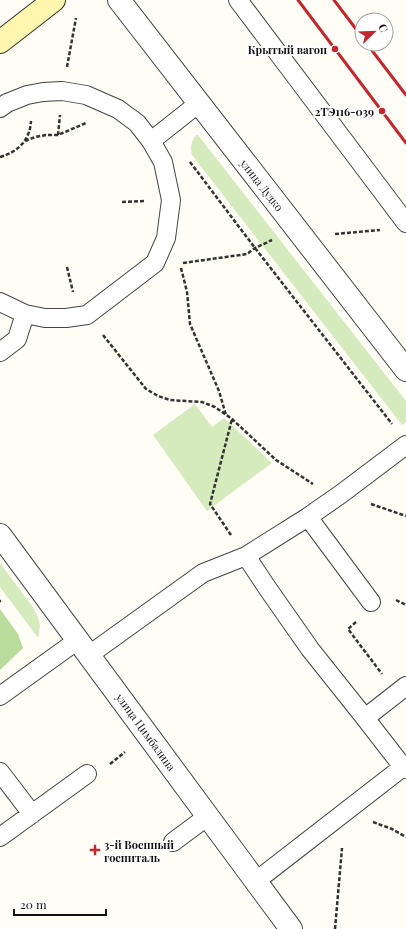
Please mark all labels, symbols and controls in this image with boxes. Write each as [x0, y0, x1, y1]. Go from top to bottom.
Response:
north arrow [354, 12, 394, 52]
text: С [375, 21, 392, 35]
place label: Крытый вагон [248, 42, 327, 57]
marker: Крытый вагон [330, 44, 340, 54]
place label: 2ТЭ116-039 [315, 104, 374, 119]
marker: 2ТЭ116-039 [377, 106, 387, 116]
street label: улица Дудко [236, 155, 287, 214]
street label: улица Цимбалина [112, 689, 180, 774]
place label: 3-й Военный госпиталь [104, 837, 174, 865]
marker: 3-й Военный госпиталь [89, 844, 101, 856]
scale bar [14, 891, 106, 917]
text: 20 m [20, 896, 47, 912]

